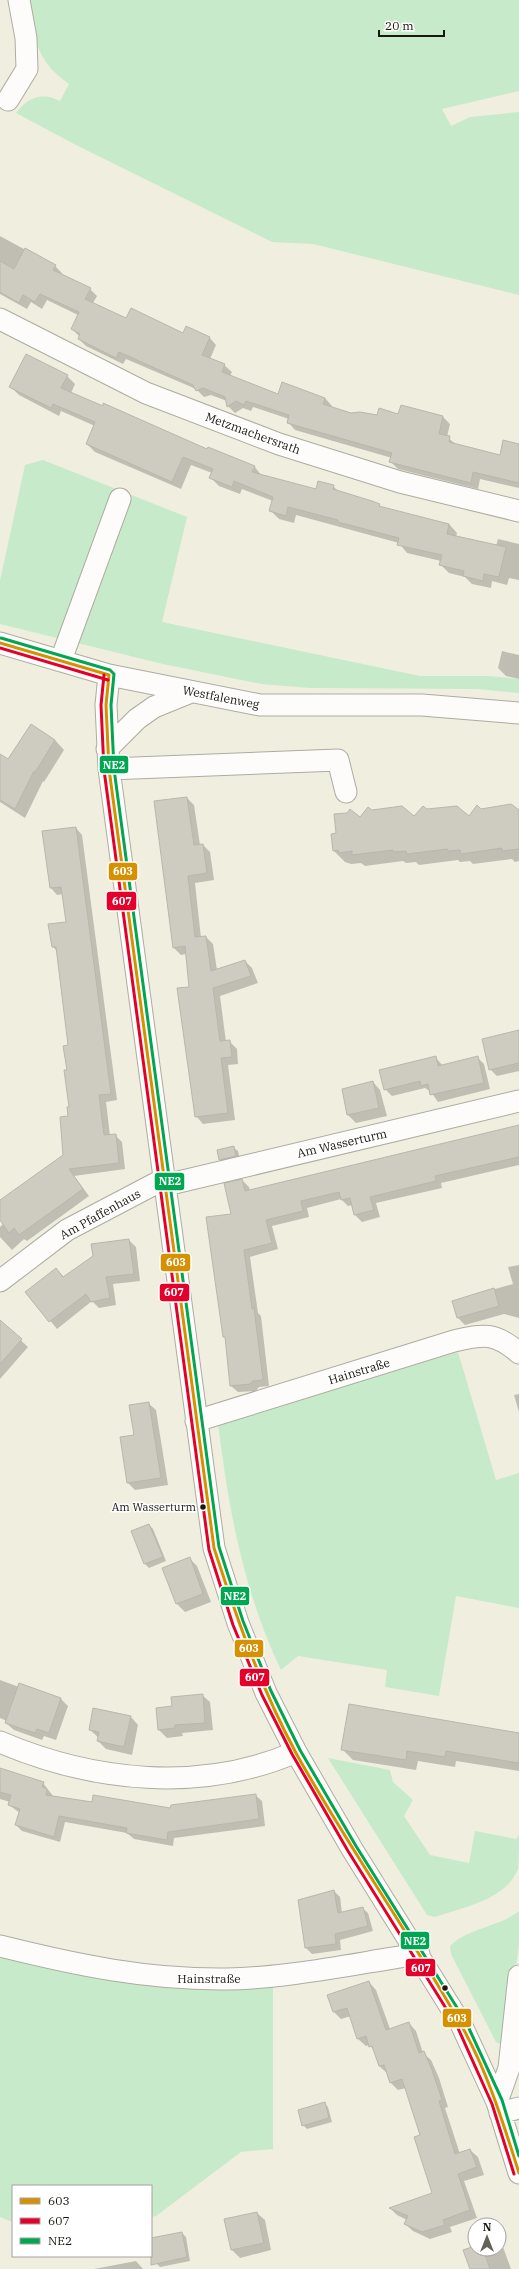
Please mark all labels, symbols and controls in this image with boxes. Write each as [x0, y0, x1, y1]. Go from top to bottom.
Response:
scale bar [379, 12, 444, 38]
text: 20 m [385, 18, 414, 33]
street label: Metzmachersrath [203, 409, 303, 457]
street label: Westfalenweg [181, 682, 261, 712]
line badge: NE2 [99, 755, 129, 774]
text: NE2 [103, 758, 125, 772]
line badge: 603 [108, 862, 138, 881]
text: 603 [113, 864, 133, 878]
line badge: 607 [106, 891, 137, 911]
text: 607 [112, 894, 132, 908]
street label: Am Wasserturm [296, 1125, 389, 1161]
line badge: NE2 [154, 1172, 185, 1191]
text: NE2 [159, 1174, 181, 1188]
street label: Am Pfaffenhaus [57, 1186, 143, 1242]
line badge: 603 [160, 1253, 191, 1272]
text: 603 [166, 1255, 186, 1269]
line badge: 607 [159, 1283, 190, 1302]
text: 607 [164, 1285, 184, 1299]
street label: Hainstraße [326, 1355, 392, 1387]
place label: Am Wasserturm [112, 1500, 197, 1514]
marker: Am Wasserturm [198, 1502, 208, 1512]
line badge: NE2 [220, 1586, 250, 1606]
text: NE2 [224, 1589, 246, 1603]
line badge: 603 [234, 1639, 264, 1658]
text: 603 [239, 1641, 259, 1655]
line badge: 607 [239, 1668, 270, 1687]
text: 607 [245, 1670, 265, 1684]
line badge: NE2 [400, 1931, 430, 1950]
text: NE2 [404, 1934, 426, 1948]
line badge: 607 [405, 1958, 436, 1977]
text: 607 [411, 1961, 431, 1975]
street label: Hainstraße [177, 1971, 241, 1986]
unlabelled marker [440, 1983, 450, 1993]
line badge: 603 [442, 2008, 472, 2028]
text: 603 [447, 2011, 467, 2025]
legend [12, 2185, 152, 2257]
text: 603 [48, 2193, 70, 2208]
text: 607 [48, 2213, 70, 2228]
north arrow [467, 2217, 507, 2257]
text: N [483, 2220, 492, 2234]
text: NE2 [48, 2233, 72, 2248]

